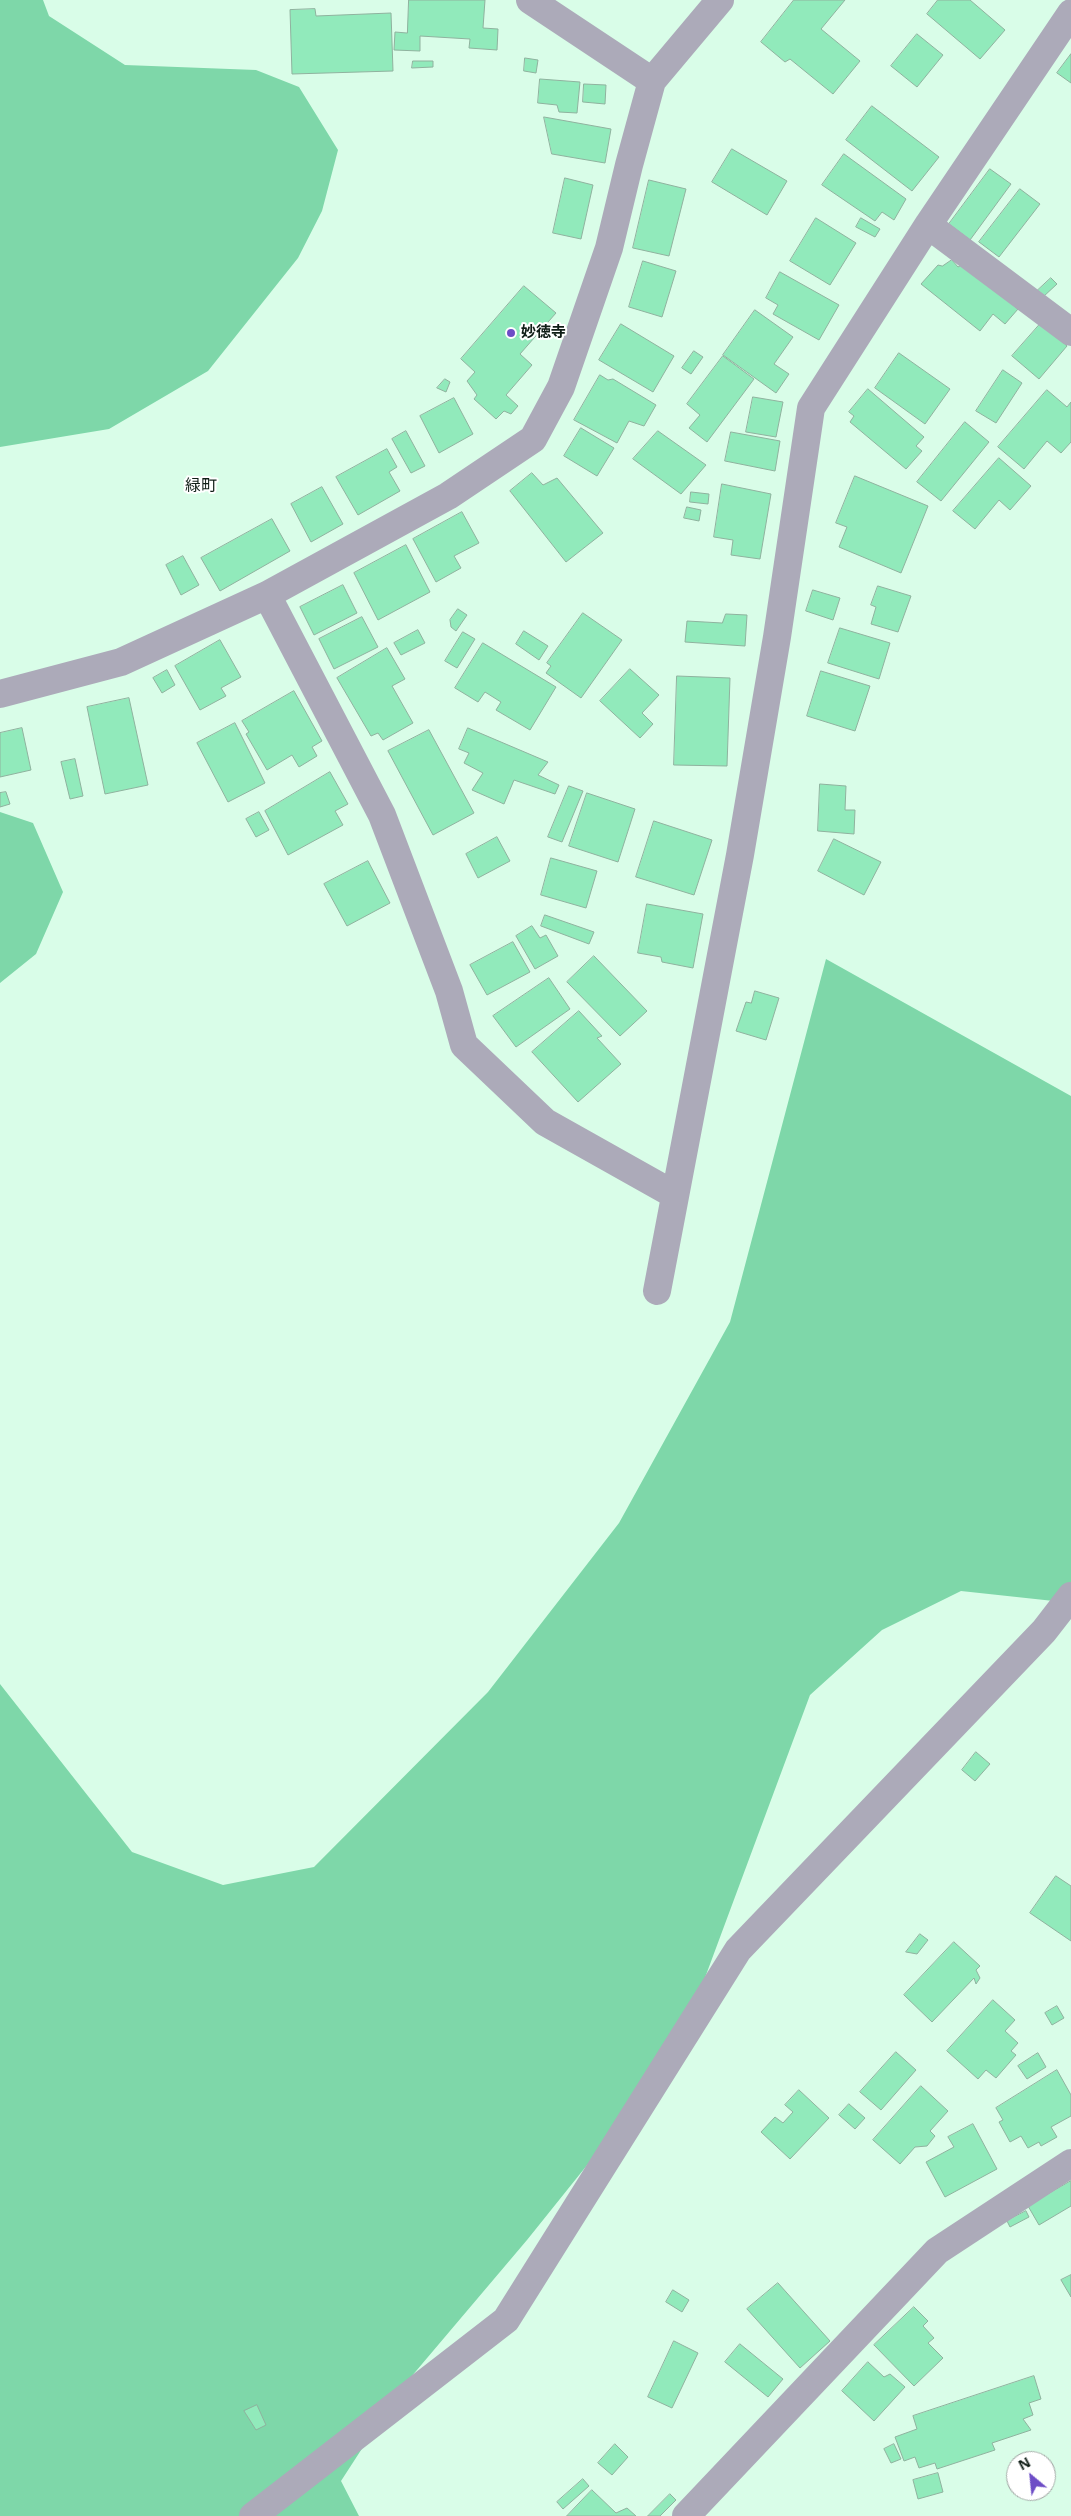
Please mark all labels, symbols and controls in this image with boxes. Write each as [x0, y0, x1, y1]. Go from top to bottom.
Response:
place label: 妙徳寺 [521, 324, 566, 342]
marker: 妙徳寺 [505, 327, 517, 339]
district label: 緑町 [185, 476, 217, 496]
north arrow [1006, 2451, 1056, 2501]
text: N [1015, 2452, 1034, 2474]

